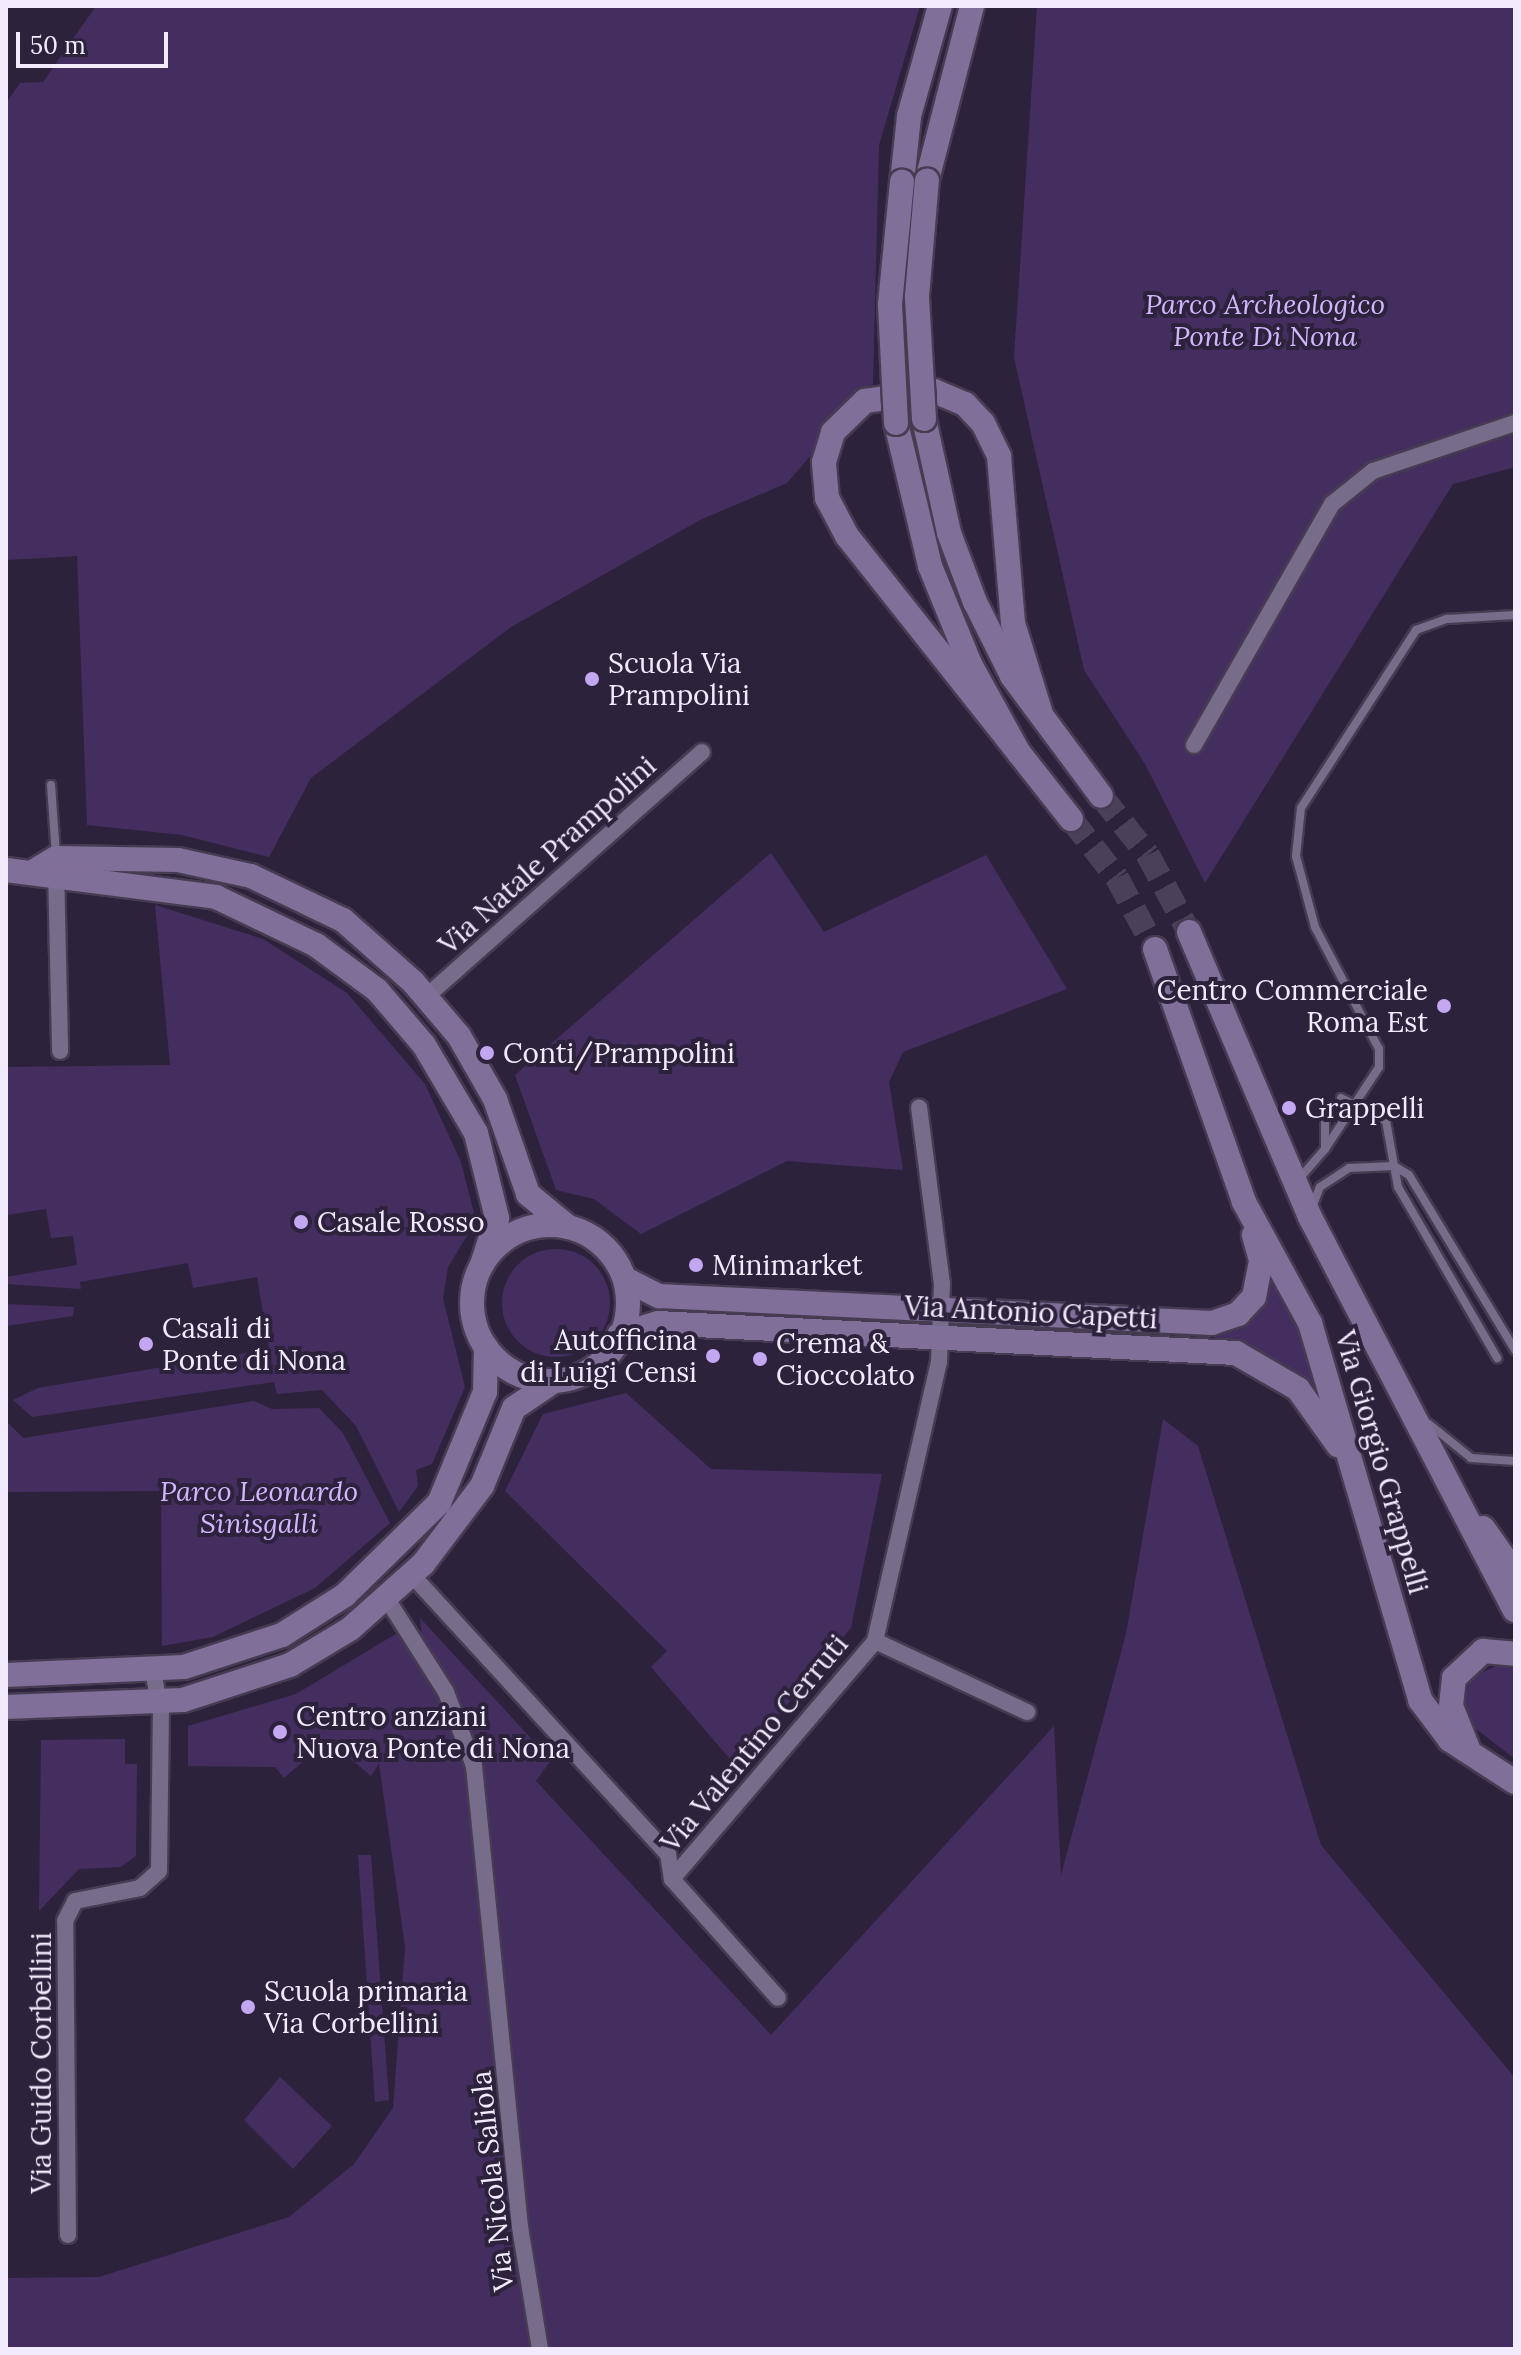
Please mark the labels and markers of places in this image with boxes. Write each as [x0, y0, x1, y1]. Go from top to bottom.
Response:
place label: Scuola Via Prampolini [608, 646, 750, 712]
marker: Scuola Via Prampolini [583, 670, 601, 688]
place label: Centro Commerciale Roma Est [1157, 973, 1428, 1039]
marker: Centro Commerciale Roma Est [1435, 997, 1453, 1015]
place label: Conti/Prampolini [503, 1036, 735, 1070]
marker: Conti/Prampolini [478, 1044, 496, 1062]
place label: Grappelli [1305, 1091, 1424, 1125]
marker: Grappelli [1280, 1099, 1298, 1117]
place label: Casale Rosso [317, 1205, 485, 1239]
marker: Casale Rosso [292, 1213, 310, 1231]
place label: Minimarket [712, 1248, 863, 1282]
marker: Minimarket [687, 1256, 705, 1274]
place label: Casali di Ponte di Nona [162, 1311, 346, 1377]
place label: Autofficina di Luigi Censi [520, 1323, 697, 1389]
place label: Crema & Cioccolato [776, 1326, 915, 1392]
marker: Casali di Ponte di Nona [137, 1335, 155, 1353]
marker: Autofficina di Luigi Censi [704, 1347, 722, 1365]
marker: Crema & Cioccolato [751, 1350, 769, 1368]
place label: Centro anziani Nuova Ponte di Nona [296, 1699, 570, 1765]
marker: Centro anziani Nuova Ponte di Nona [271, 1723, 289, 1741]
place label: Scuola primaria Via Corbellini [264, 1974, 468, 2040]
marker: Scuola primaria Via Corbellini [239, 1998, 257, 2016]

